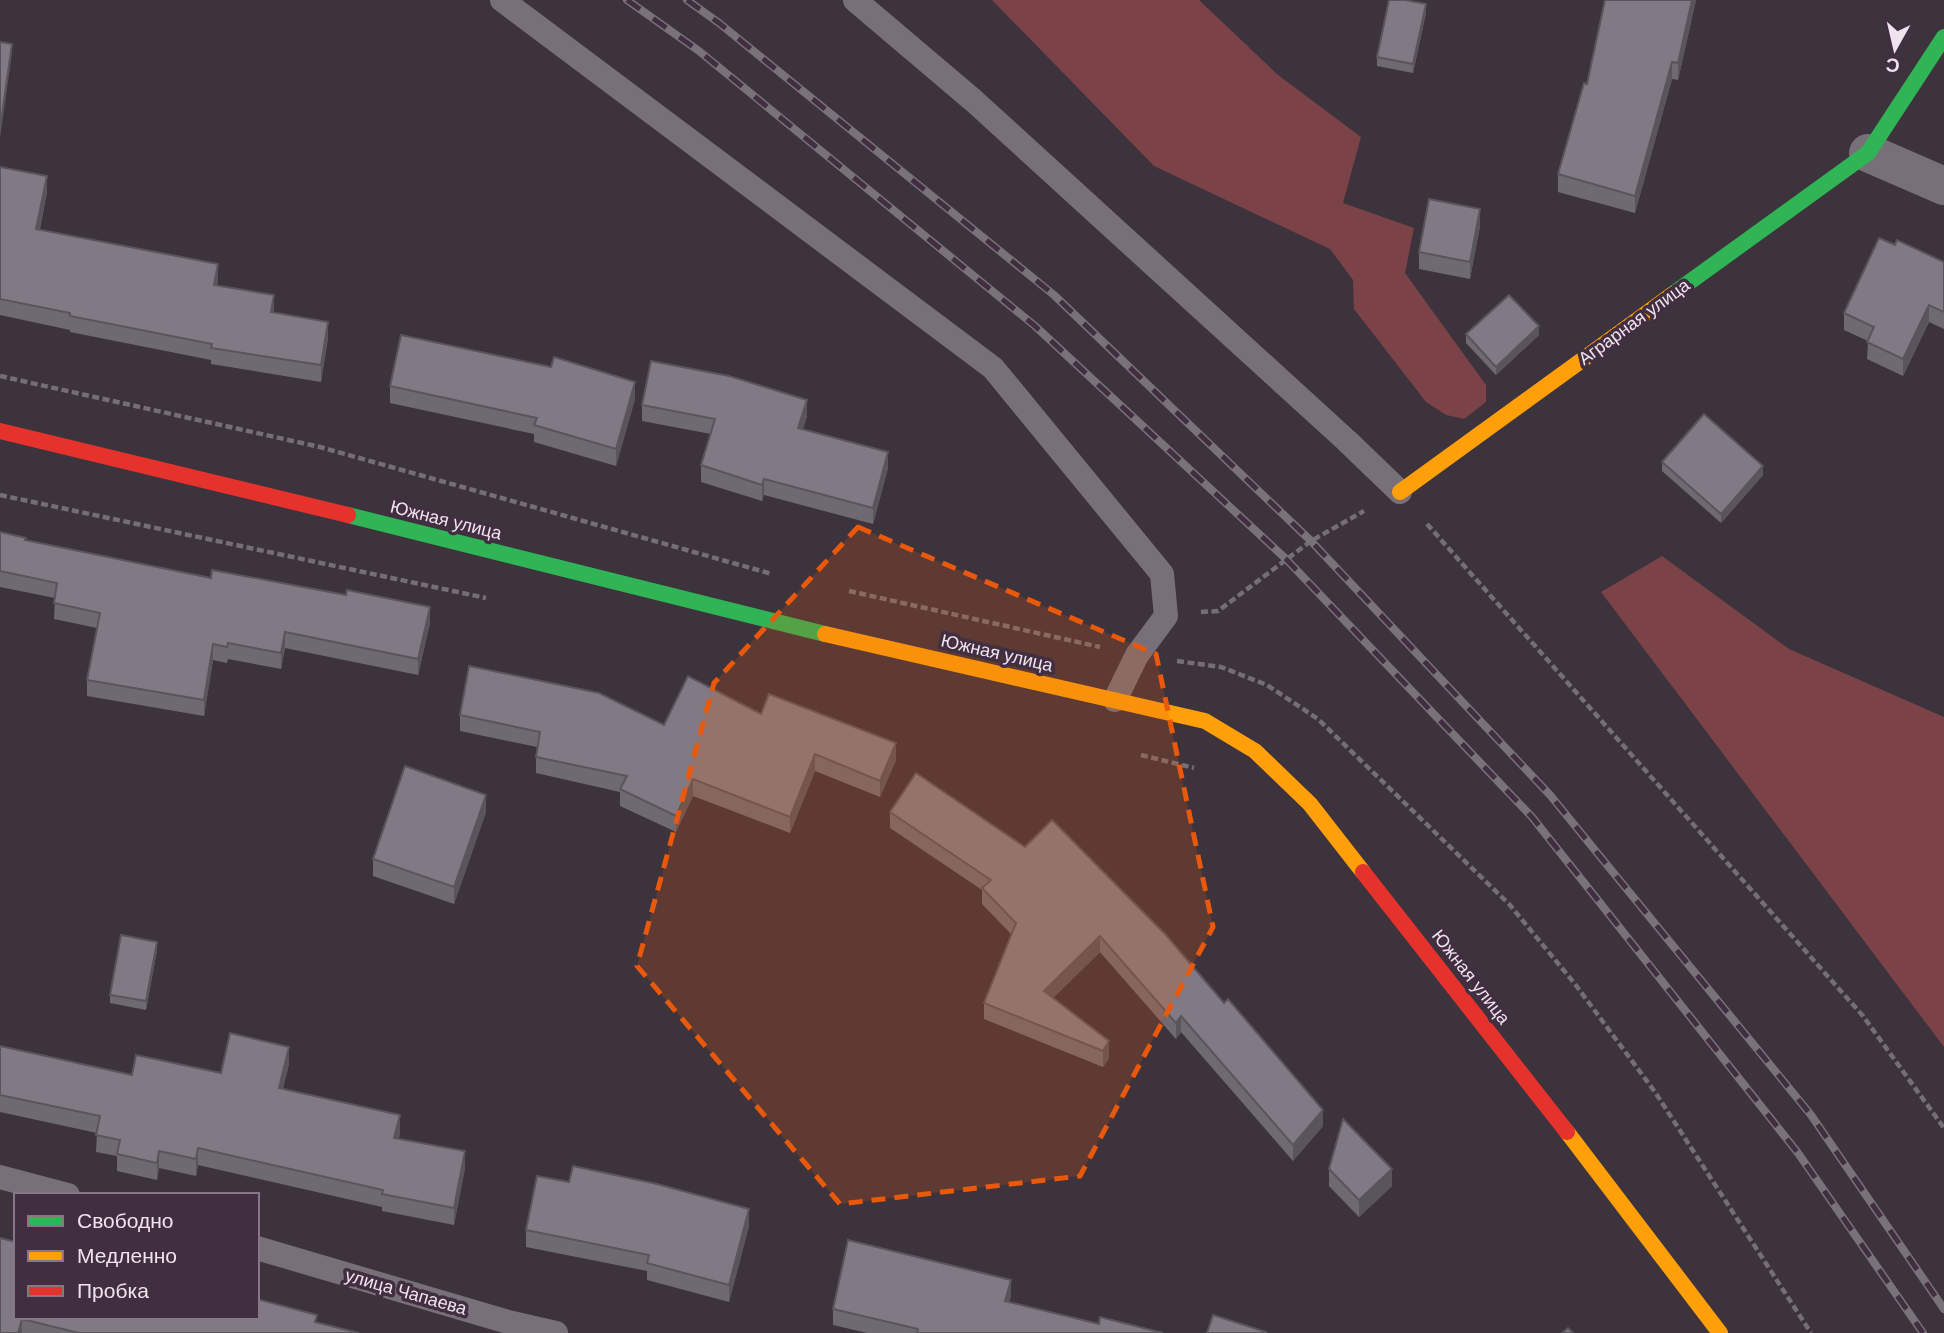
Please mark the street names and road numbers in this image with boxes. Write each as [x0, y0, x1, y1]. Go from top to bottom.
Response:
street label: Аграрная улица [1573, 273, 1695, 371]
street label: Южная улица [388, 495, 505, 546]
street label: Южная улица [939, 628, 1056, 678]
street label: Южная улица [1426, 925, 1516, 1030]
street label: улица Чапаева [342, 1263, 471, 1321]

